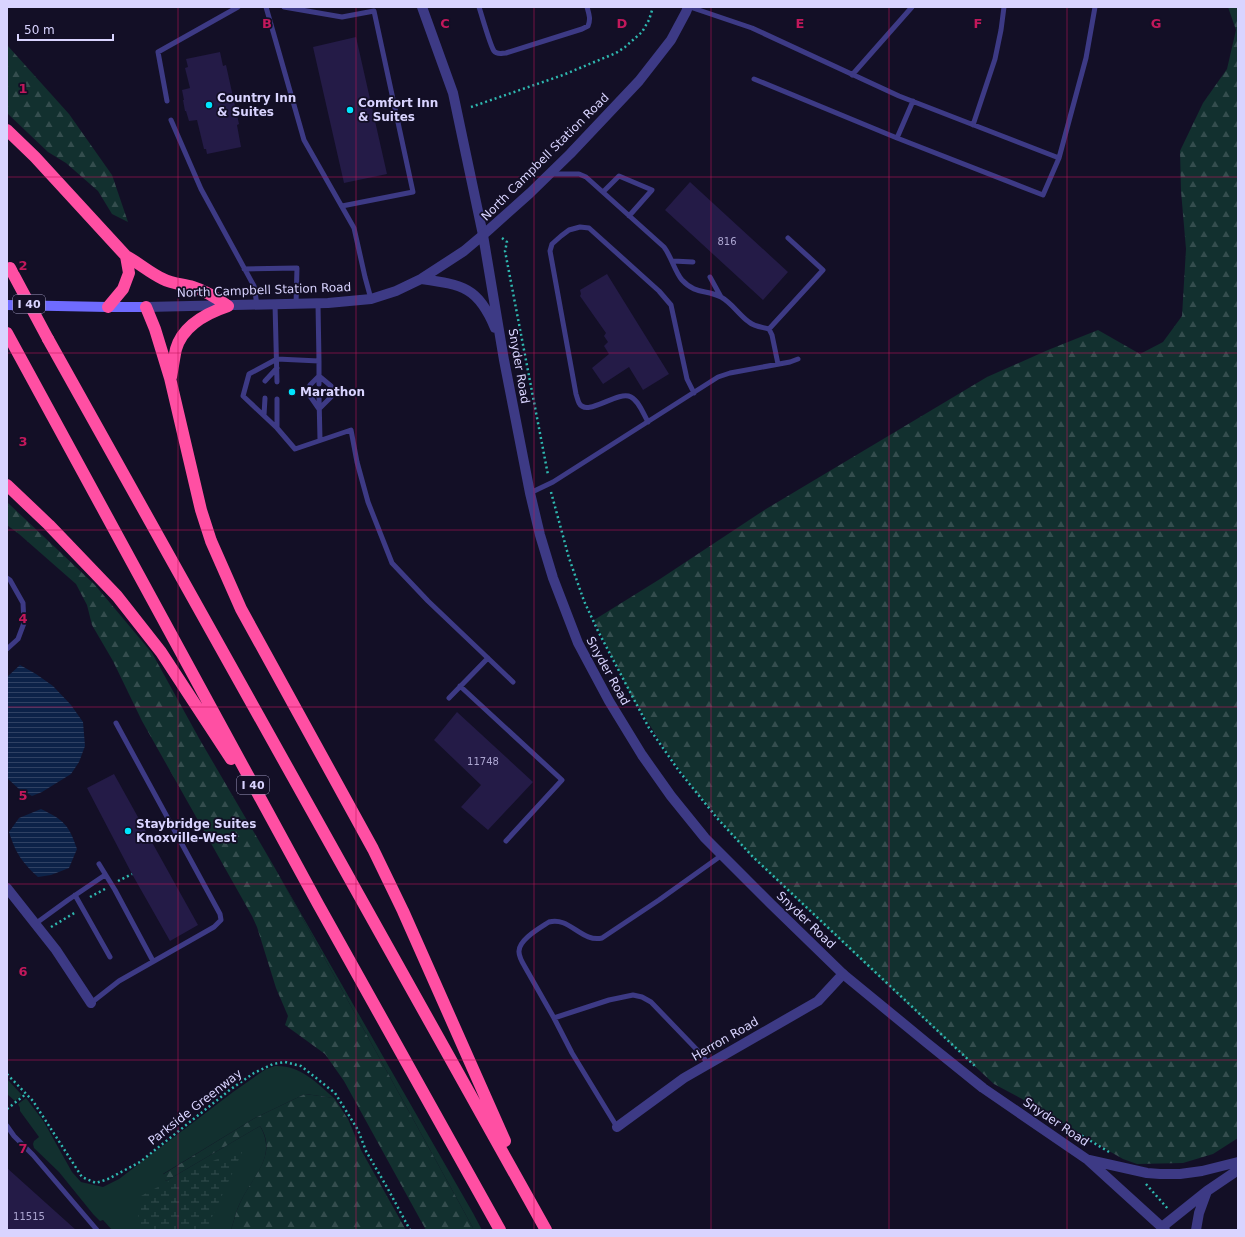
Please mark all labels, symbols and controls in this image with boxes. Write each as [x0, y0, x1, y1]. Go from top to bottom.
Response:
scale bar [18, 16, 113, 42]
text: B [262, 16, 272, 31]
text: C [440, 16, 450, 31]
text: D [617, 16, 628, 31]
text: E [796, 16, 804, 31]
text: F [974, 16, 982, 31]
text: G [1151, 16, 1161, 31]
text: 50 m [24, 23, 55, 37]
text: 1 [18, 81, 28, 96]
street label: North Campbell Station Road [478, 90, 612, 224]
place label: Country Inn & Suites [217, 91, 296, 119]
place label: Comfort Inn & Suites [358, 96, 438, 124]
marker: Country Inn & Suites [204, 100, 214, 110]
marker: Comfort Inn & Suites [345, 105, 355, 115]
house number: 816 [717, 236, 737, 247]
text: 2 [18, 258, 28, 273]
street label: North Campbell Station Road [177, 280, 351, 300]
road number: I 40 [13, 295, 45, 313]
street label: Snyder Road [505, 327, 533, 405]
place label: Marathon [300, 385, 365, 399]
marker: Marathon [287, 387, 297, 397]
text: 3 [18, 434, 28, 449]
text: 4 [18, 611, 28, 626]
street label: Snyder Road [583, 634, 633, 708]
house number: 11748 [467, 756, 499, 767]
road number: I 40 [237, 776, 269, 794]
text: 5 [18, 788, 28, 803]
place label: Staybridge Suites Knoxville-West [136, 817, 256, 845]
marker: Staybridge Suites Knoxville-West [123, 826, 133, 836]
street label: Snyder Road [774, 889, 838, 951]
text: 6 [18, 964, 28, 979]
street label: Herron Road [689, 1014, 761, 1064]
street label: Parkside Greenway [145, 1066, 245, 1148]
street label: Snyder Road [1021, 1095, 1091, 1149]
text: 7 [18, 1141, 28, 1156]
house number: 11515 [13, 1211, 45, 1222]

